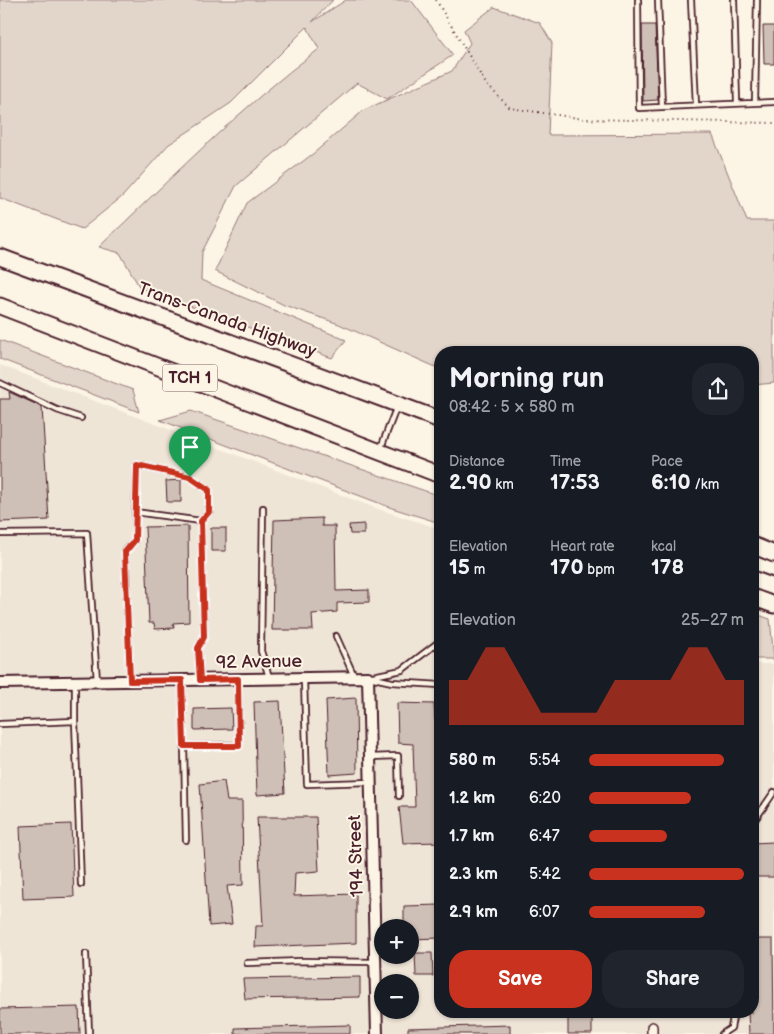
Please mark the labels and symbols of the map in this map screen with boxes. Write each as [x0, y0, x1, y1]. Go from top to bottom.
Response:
street label: Trans-Canada Highway [135, 278, 320, 362]
road number: TCH 1 [162, 364, 218, 392]
pin [169, 426, 211, 477]
street label: 92 Avenue [216, 651, 303, 673]
street label: 194 Street [344, 814, 368, 897]

